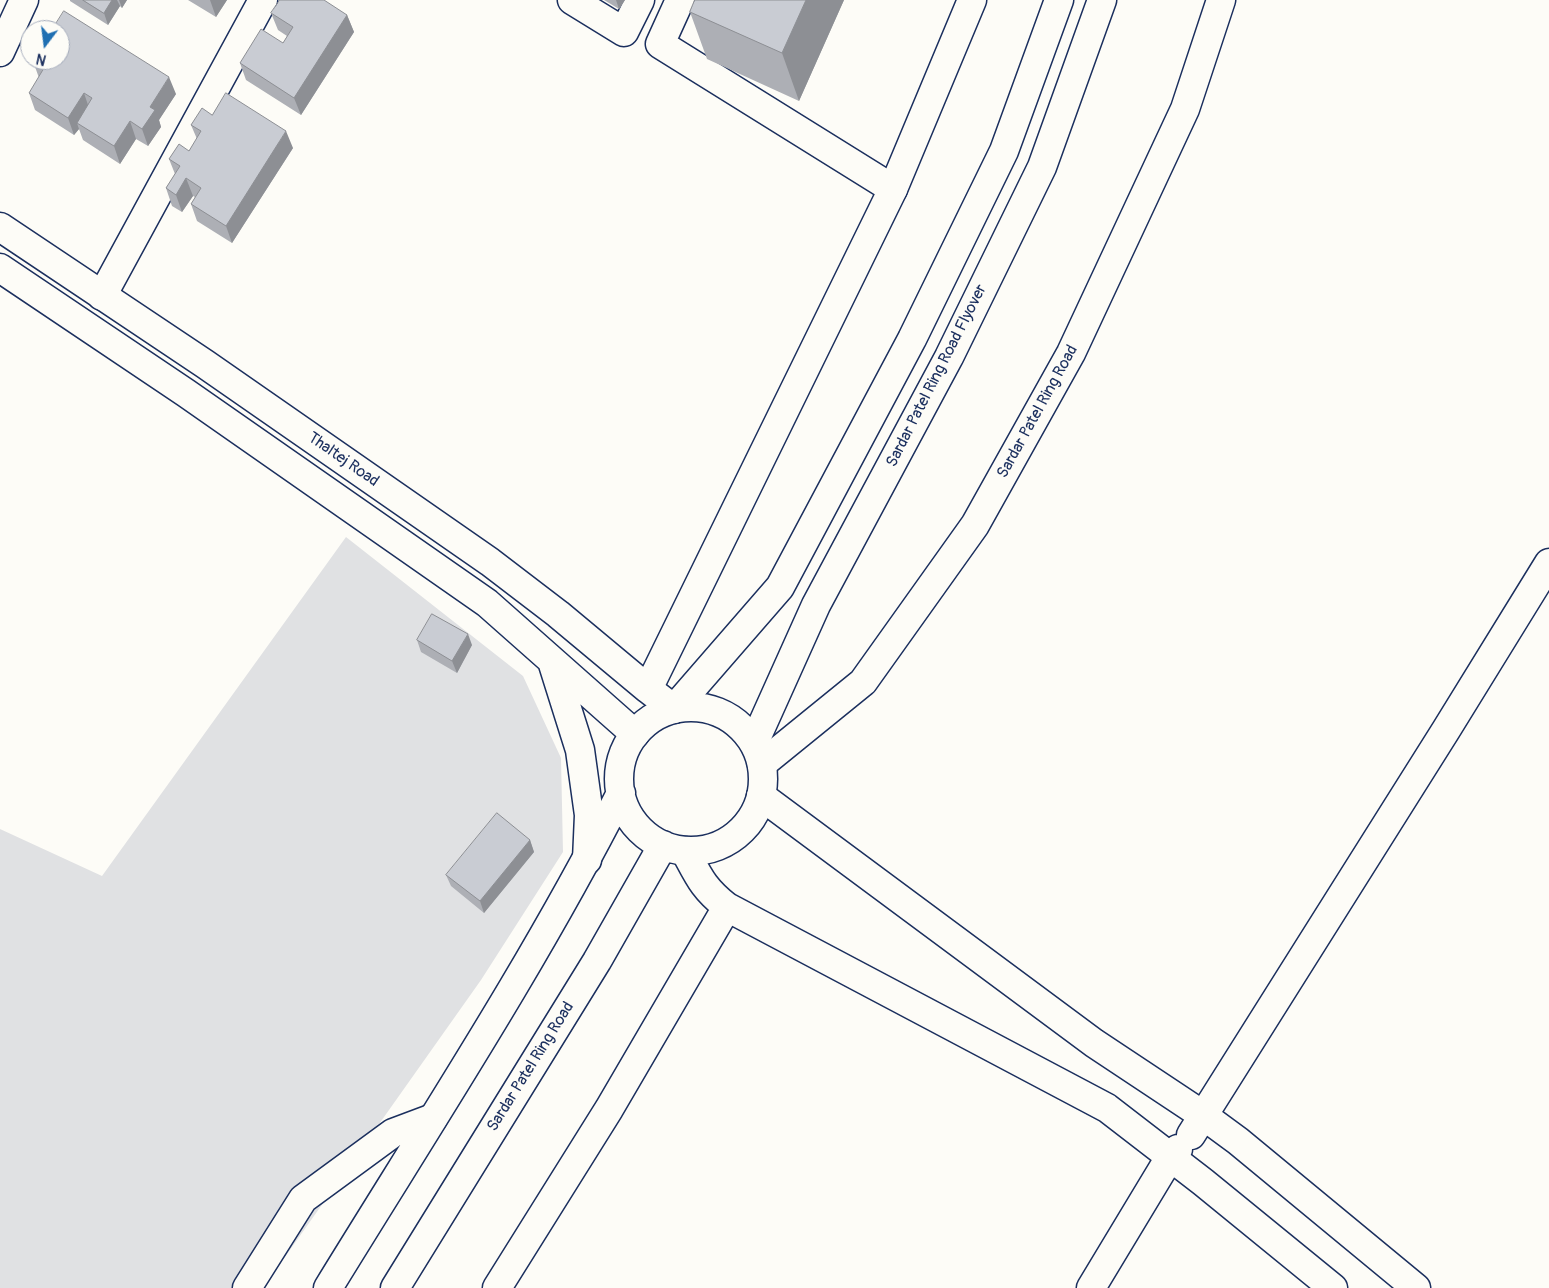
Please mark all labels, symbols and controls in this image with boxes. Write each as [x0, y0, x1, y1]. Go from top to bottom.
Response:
north arrow [20, 20, 70, 70]
text: N [34, 50, 48, 68]
street label: Sardar Patel Ring Road Flyover [883, 282, 991, 470]
street label: Sardar Patel Ring Road [993, 342, 1083, 482]
street label: Thaltej Road [304, 429, 382, 491]
street label: Sardar Patel Ring Road [483, 999, 579, 1135]

